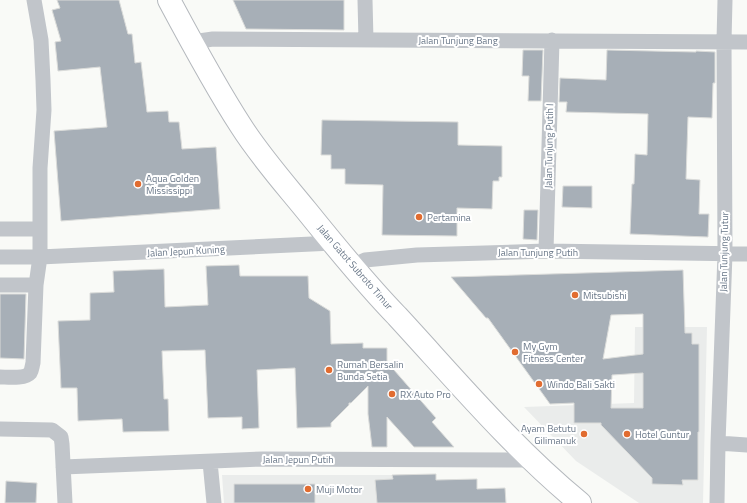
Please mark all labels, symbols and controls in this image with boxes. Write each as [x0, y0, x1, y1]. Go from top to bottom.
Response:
street label: Jalan Tunjung Bang [418, 33, 498, 48]
street label: Jalan Tunjung Putih I [541, 103, 557, 189]
place label: Aqua Golden Mississippi [146, 171, 199, 198]
marker: Aqua Golden Mississippi [133, 179, 143, 189]
place label: Pertamina [427, 210, 471, 225]
street label: Jalan Tunjung Tutur [716, 211, 732, 292]
marker: Pertamina [414, 212, 424, 222]
street label: Jalan Gatot Subroto Timur [314, 221, 397, 313]
street label: Jalan Jepun Kuning [147, 241, 225, 261]
street label: Jalan Tunjung Putih [498, 245, 578, 260]
place label: Mitsubishi [583, 288, 627, 303]
marker: Mitsubishi [570, 290, 580, 300]
place label: My Gym Fitness Center [523, 339, 584, 366]
marker: My Gym Fitness Center [510, 347, 520, 357]
place label: Rumah Bersalin Bunda Setia [337, 357, 404, 384]
marker: Rumah Bersalin Bunda Setia [324, 365, 334, 375]
place label: Windo Bali Sakti [547, 377, 615, 392]
marker: Windo Bali Sakti [534, 379, 544, 389]
place label: RX Auto Pro [400, 387, 451, 402]
marker: RX Auto Pro [387, 389, 397, 399]
place label: Ayam Betutu Gilimanuk [521, 421, 576, 448]
place label: Hotel Guntur [635, 427, 690, 442]
marker: Ayam Betutu Gilimanuk [579, 429, 589, 439]
marker: Hotel Guntur [622, 429, 632, 439]
street label: Jalan Jepun Putih [262, 452, 334, 467]
place label: Muji Motor [316, 482, 363, 497]
marker: Muji Motor [303, 484, 313, 494]

